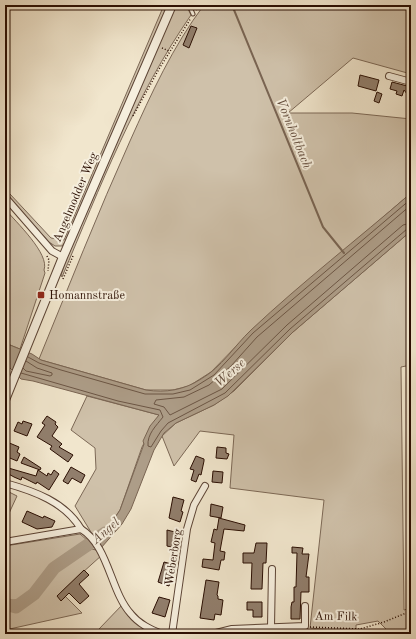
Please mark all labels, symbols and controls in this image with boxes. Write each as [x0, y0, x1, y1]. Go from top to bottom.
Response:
water label: Vornholtbach [274, 96, 314, 171]
street label: Angelmodder Weg [52, 150, 100, 244]
marker: Homannstraße [36, 290, 46, 300]
place label: Homannstraße [49, 290, 125, 302]
water label: Werse [212, 357, 248, 390]
water label: Angel [89, 516, 123, 547]
street label: Weberborg [164, 527, 184, 586]
street label: Am Filk [314, 611, 358, 623]

